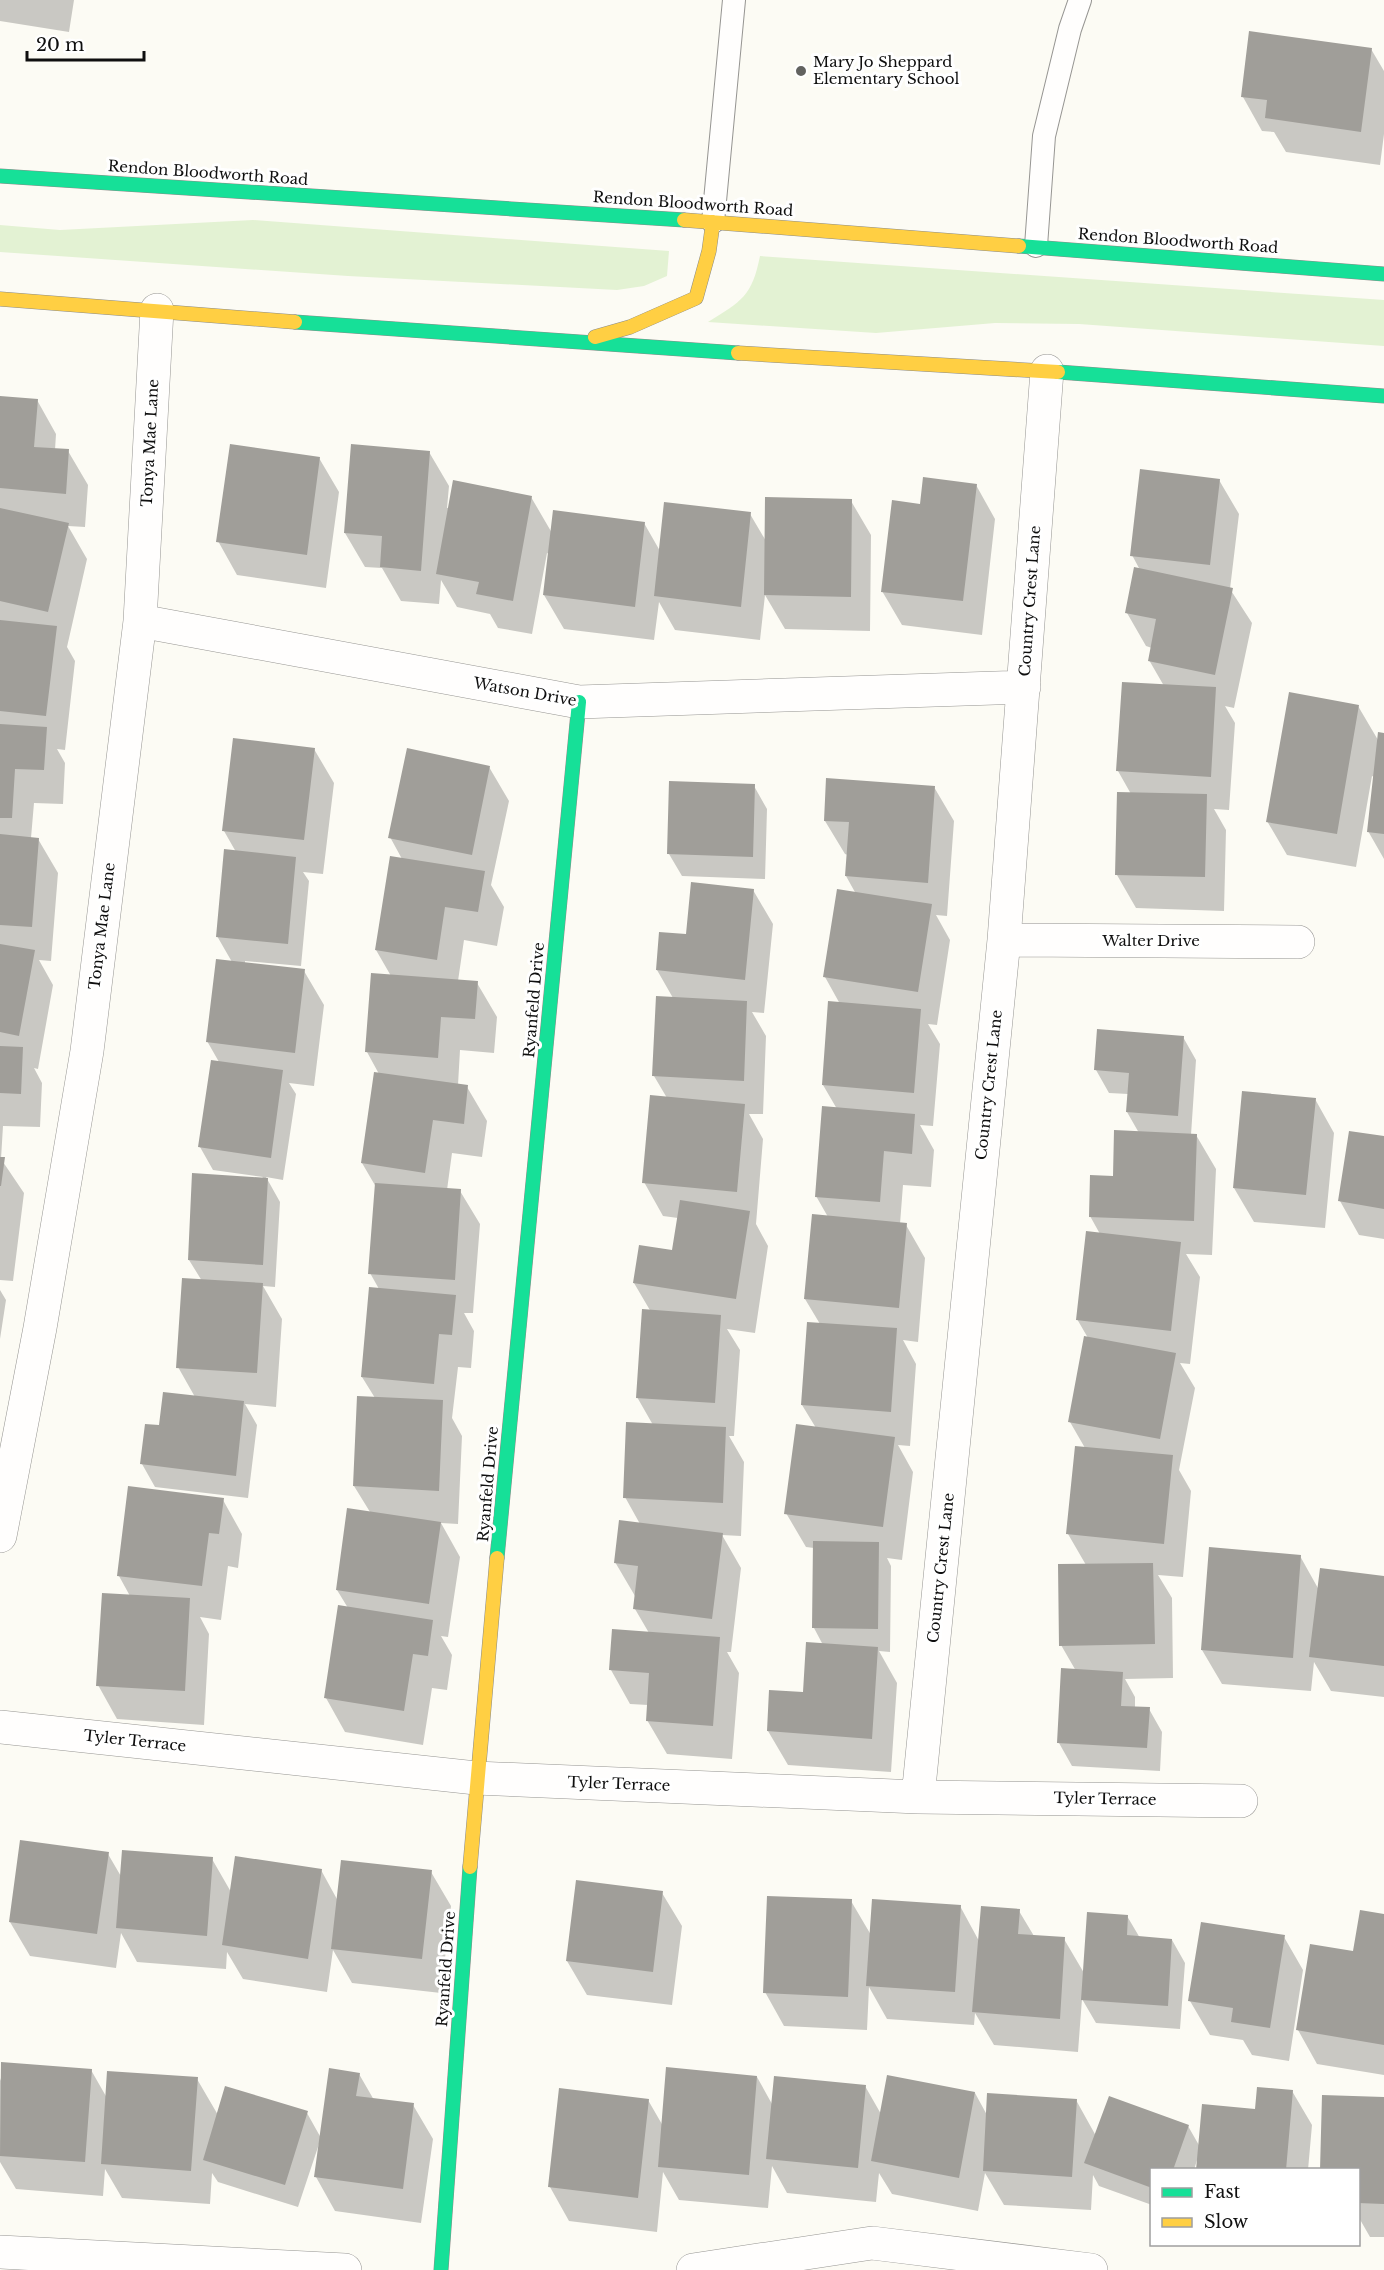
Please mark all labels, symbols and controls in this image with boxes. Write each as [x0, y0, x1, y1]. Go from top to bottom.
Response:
scale bar [27, 24, 144, 62]
text: 20 m [36, 34, 84, 56]
place label: Mary Jo Sheppard Elementary School [813, 52, 960, 88]
marker: Mary Jo Sheppard Elementary School [794, 64, 808, 78]
street label: Rendon Bloodworth Road [107, 156, 309, 189]
street label: Rendon Bloodworth Road [592, 187, 794, 220]
street label: Rendon Bloodworth Road [1077, 224, 1279, 257]
street label: Tonya Mae Lane [137, 379, 162, 507]
street label: Country Crest Lane [1015, 525, 1044, 677]
street label: Watson Drive [471, 673, 578, 710]
street label: Tonya Mae Lane [84, 861, 119, 991]
street label: Walter Drive [1101, 931, 1200, 950]
street label: Ryanfeld Drive [519, 941, 548, 1059]
street label: Country Crest Lane [971, 1009, 1006, 1161]
street label: Ryanfeld Drive [473, 1425, 502, 1543]
street label: Country Crest Lane [923, 1492, 958, 1644]
street label: Tyler Terrace [83, 1726, 187, 1755]
street label: Tyler Terrace [567, 1772, 671, 1795]
street label: Tyler Terrace [1053, 1788, 1157, 1809]
street label: Ryanfeld Drive [432, 1910, 459, 2028]
legend [1150, 2168, 1360, 2246]
text: Fast [1204, 2181, 1241, 2203]
text: Slow [1204, 2211, 1249, 2233]

